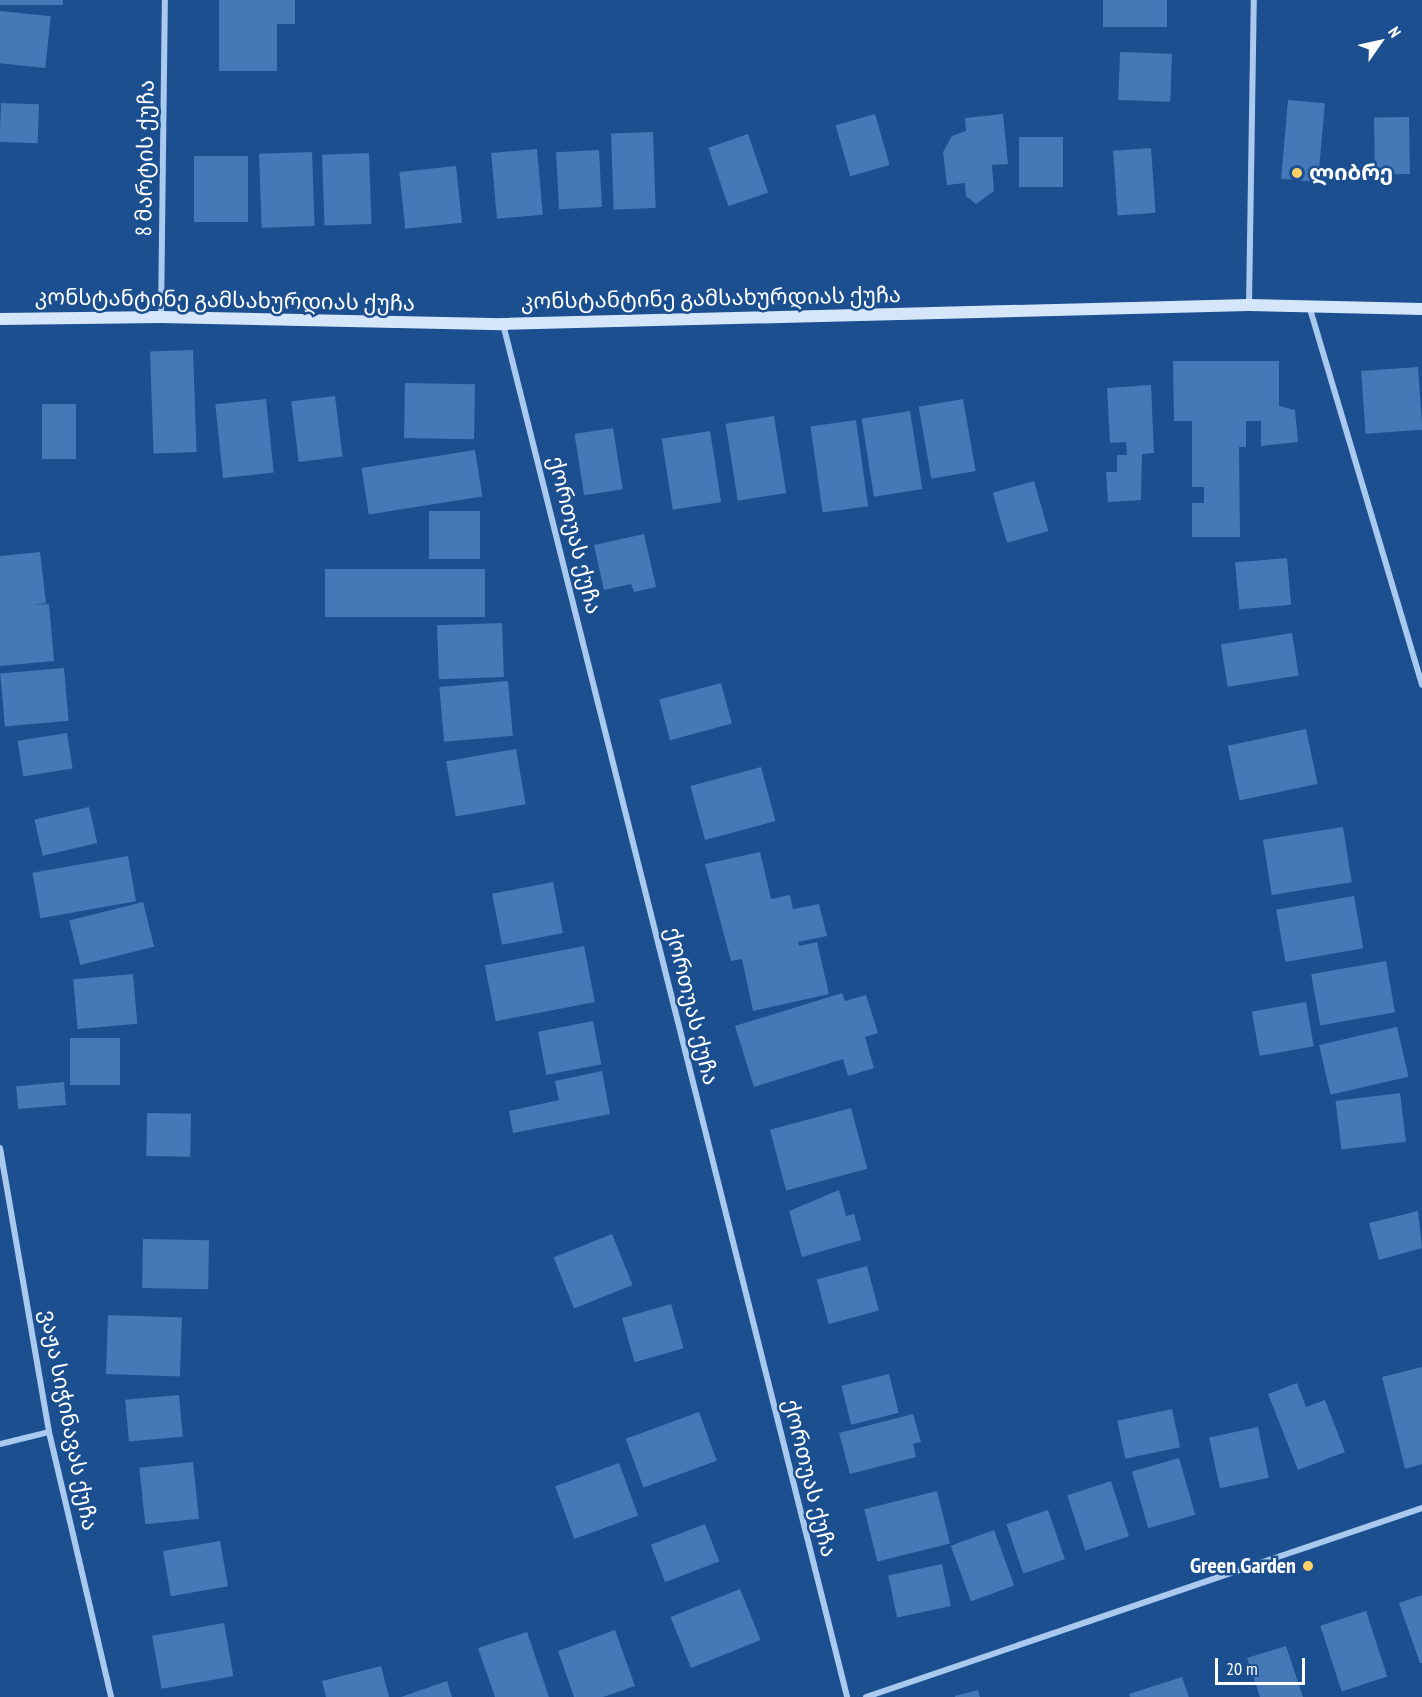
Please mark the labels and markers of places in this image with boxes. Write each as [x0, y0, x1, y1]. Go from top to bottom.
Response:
place label: ლიბრე [1309, 160, 1393, 186]
marker: ლიბრე [1290, 166, 1304, 180]
place label: Green Garden [1190, 1553, 1296, 1579]
marker: Green Garden [1301, 1559, 1315, 1573]

